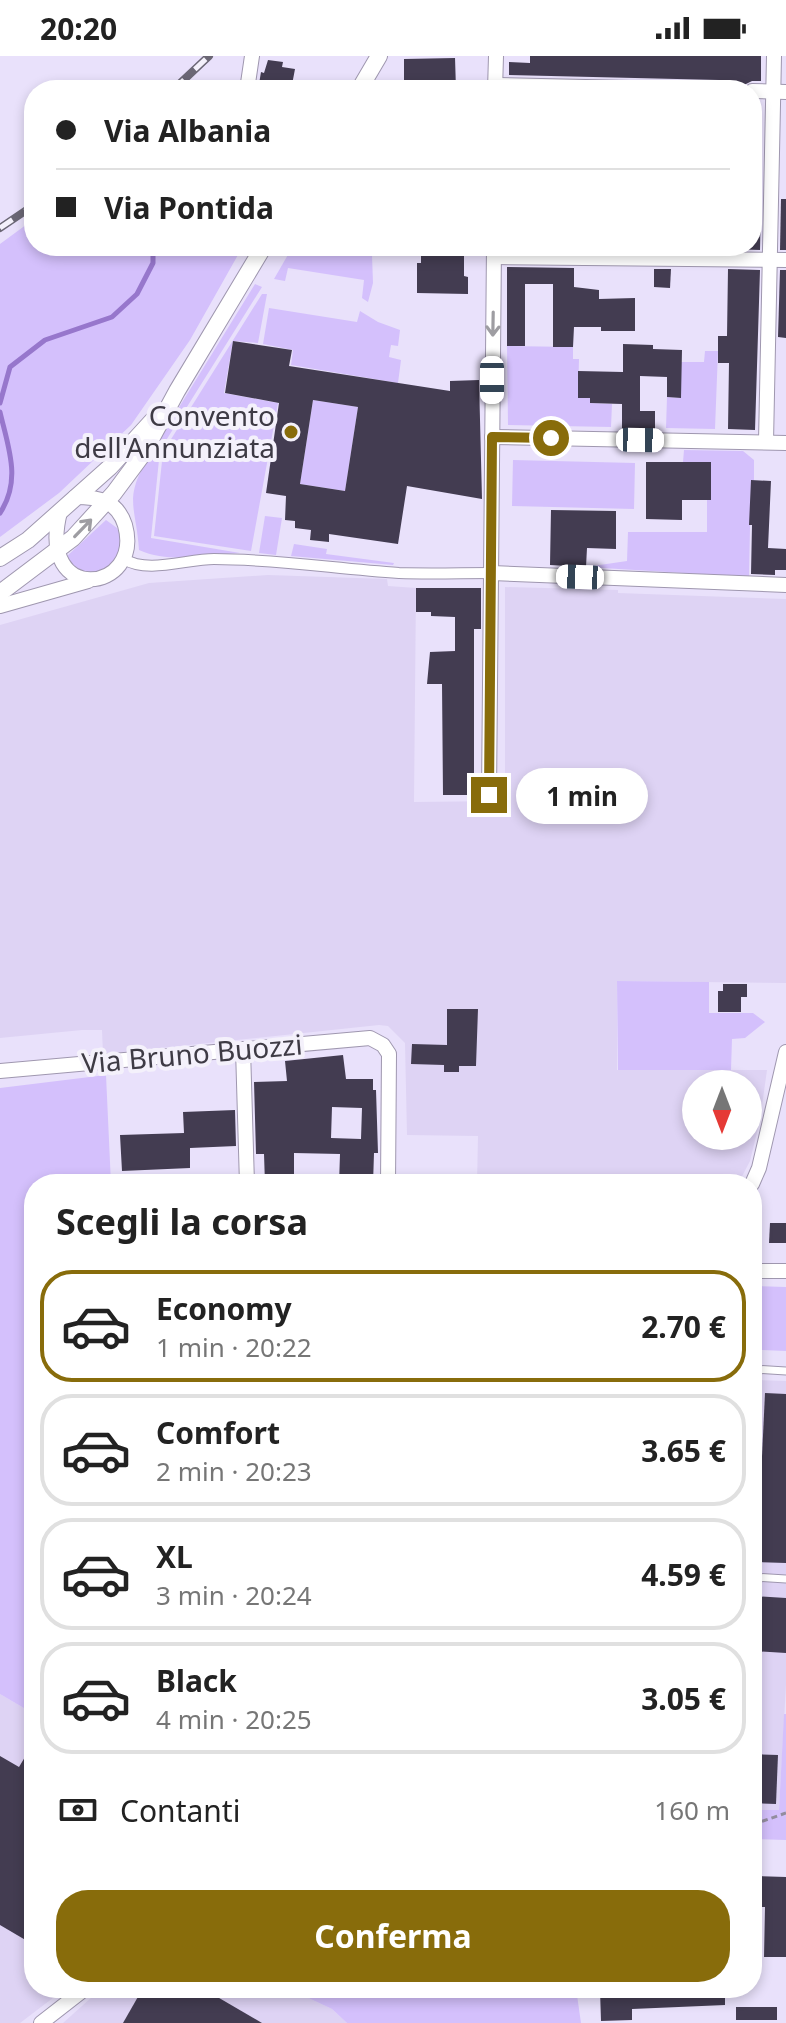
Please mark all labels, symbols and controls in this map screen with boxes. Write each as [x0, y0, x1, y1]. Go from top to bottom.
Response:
text: 20:20 [40, 8, 117, 49]
text: Via Albania [104, 110, 271, 151]
text: Via Pontida [104, 187, 274, 228]
one-way arrow [485, 310, 500, 337]
car [480, 356, 504, 404]
place label: Convento dell'Annunziata [74, 396, 275, 466]
route start [533, 420, 569, 456]
marker: Convento dell'Annunziata [282, 423, 300, 441]
car [616, 428, 664, 452]
one-way arrow [74, 518, 93, 538]
car [556, 564, 604, 590]
callout: 1 min [517, 767, 649, 823]
route end [471, 777, 507, 813]
text: 1 min [546, 778, 618, 814]
street label: Via Bruno Buozzi [80, 1024, 304, 1082]
north arrow [682, 1070, 762, 1150]
map controls [682, 1070, 762, 1150]
text: Scegli la corsa [56, 1197, 308, 1246]
text: Economy [156, 1288, 292, 1329]
icon: car [60, 1290, 132, 1362]
text: 2.70 € [641, 1306, 726, 1347]
text: 1 min · 20:22 [156, 1329, 312, 1365]
text: Comfort [156, 1412, 280, 1453]
icon: car [60, 1414, 132, 1486]
text: 3.65 € [641, 1430, 726, 1471]
text: 2 min · 20:23 [156, 1453, 312, 1489]
text: XL [156, 1536, 193, 1577]
icon: car [60, 1538, 132, 1610]
text: 4.59 € [641, 1554, 726, 1595]
text: 3 min · 20:24 [156, 1577, 312, 1613]
text: Black [156, 1660, 237, 1701]
icon: car [60, 1662, 132, 1734]
text: 3.05 € [641, 1678, 726, 1719]
text: 4 min · 20:25 [156, 1701, 312, 1737]
icon: cash [56, 1788, 100, 1832]
text: Contanti [120, 1790, 240, 1831]
text: 160 m [654, 1792, 730, 1828]
button: Conferma [56, 1890, 730, 1982]

